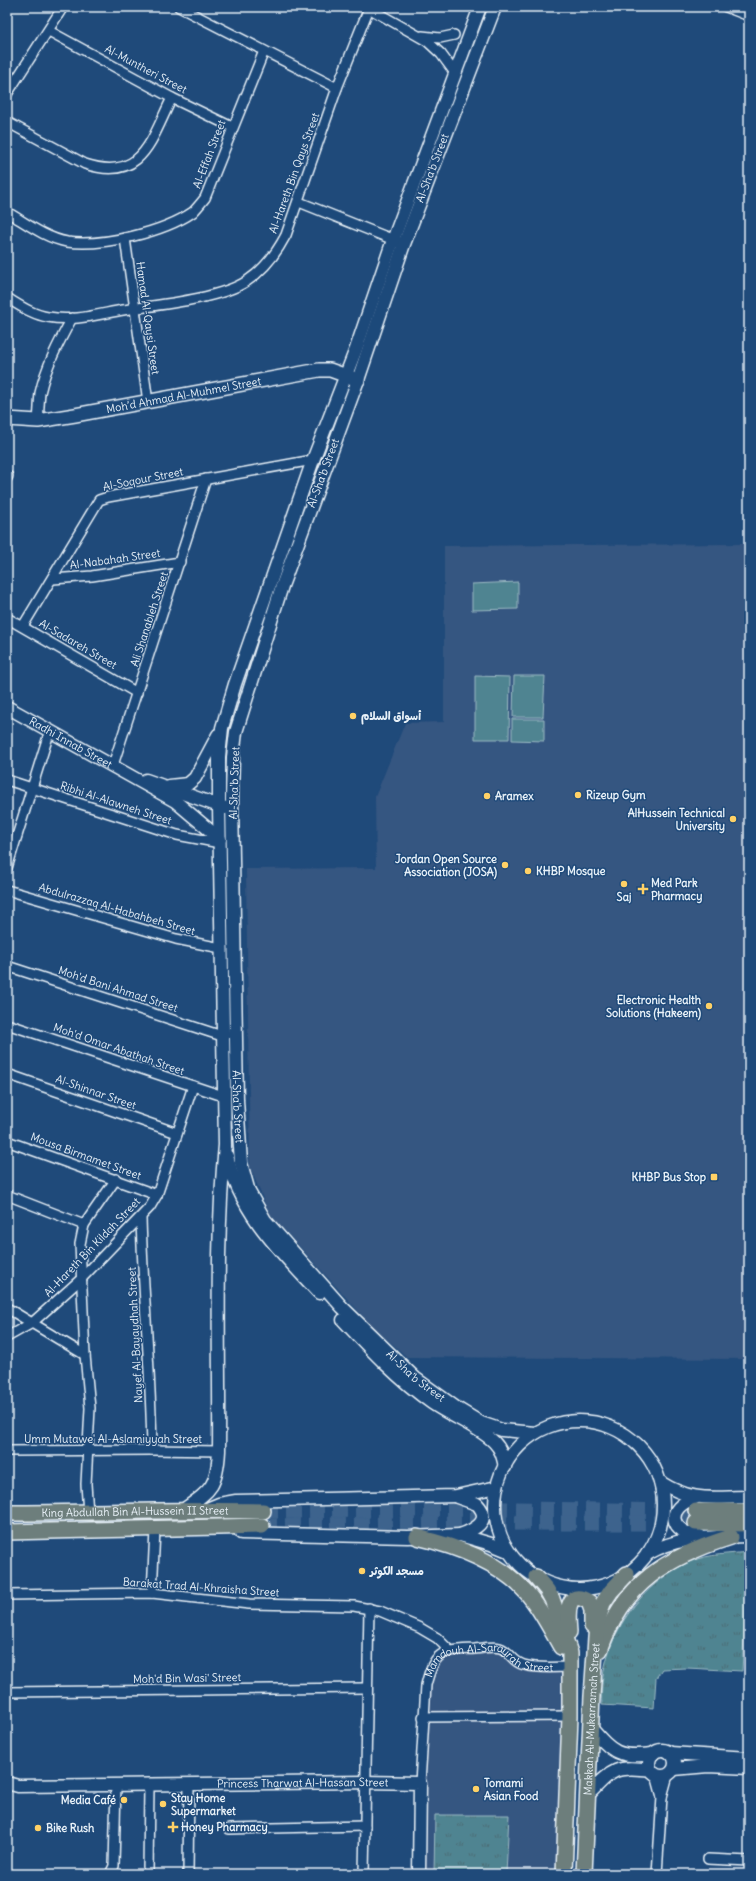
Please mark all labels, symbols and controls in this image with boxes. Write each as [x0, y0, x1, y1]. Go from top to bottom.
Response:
street label: Al-Muntheri Street [103, 42, 190, 97]
street label: Al-Hareth Bin Qays Street [266, 110, 322, 235]
street label: Al-Effah Street [190, 118, 229, 190]
street label: Al-Sha'b Street [412, 131, 452, 205]
street label: Hamad Al-Qaysi Street [133, 261, 163, 376]
street label: Moh’d Ahmad Al-Muhmel Street [105, 374, 262, 416]
street label: Al-Sha'b Street [304, 436, 342, 510]
street label: Al-Soqour Street [102, 464, 185, 494]
street label: Al-Nabahah Street [69, 546, 161, 572]
street label: Ali Shanableh Street [127, 570, 171, 668]
street label: Al-Sadareh Street [37, 616, 120, 672]
place label: أسواق السلام [361, 709, 421, 725]
marker: أسواق السلام [348, 711, 358, 721]
street label: Radhi Innab Street [27, 714, 115, 772]
street label: Al-Sha'b Street [226, 746, 242, 820]
street label: Ribhi Al-Alawneh Street [59, 778, 174, 828]
place label: Rizeup Gym [586, 788, 646, 803]
place label: Aramex [495, 789, 534, 803]
marker: Rizeup Gym [573, 790, 583, 800]
marker: Aramex [482, 791, 492, 801]
place label: AlHussein Technical University [628, 806, 725, 834]
marker: AlHussein Technical University [728, 814, 738, 824]
place label: Jordan Open Source Association (JOSA) [395, 852, 498, 880]
marker: Jordan Open Source Association (JOSA) [500, 860, 510, 870]
place label: KHBP Mosque [536, 864, 606, 879]
marker: KHBP Mosque [523, 866, 533, 876]
place label: Med Park Pharmacy [651, 876, 702, 904]
marker: Saj [619, 879, 629, 889]
street label: Abdulrazzaq Al-Habahbeh Street [37, 880, 197, 938]
marker: Med Park Pharmacy [638, 884, 648, 894]
place label: Saj [617, 890, 631, 904]
street label: Moh'd Bani Ahmad Street [56, 963, 180, 1015]
place label: Electronic Health Solutions (Hakeem) [606, 993, 702, 1021]
marker: Electronic Health Solutions (Hakeem) [704, 1001, 714, 1011]
street label: Moh'd Omar Abathah Street [52, 1020, 187, 1078]
street label: Al-Sha'b Street [230, 1070, 247, 1144]
street label: Al-Shinnar Street [54, 1072, 138, 1112]
street label: Mousa Birmamet Street [29, 1129, 143, 1183]
place label: KHBP Bus Stop [632, 1170, 706, 1185]
marker: KHBP Bus Stop [709, 1172, 719, 1182]
street label: Al-Hareth Bin Kildah Street [41, 1194, 143, 1300]
street label: Nayef Al-Bayaydhah Street [124, 1266, 146, 1403]
street label: Al-Sha'b Street [383, 1347, 448, 1405]
street label: Umm Mutawe' Al-Aslamiyyah Street [24, 1432, 202, 1446]
street label: King Abdullah Bin Al-Hussein II Street [41, 1503, 229, 1520]
place label: مسجد الكوثر [369, 1564, 424, 1579]
marker: مسجد الكوثر [357, 1566, 367, 1576]
street label: Barakat Trad Al-Khraisha Street [122, 1575, 280, 1599]
street label: Mamdouh Al-Sarayrah Street [421, 1640, 553, 1679]
street label: Makkah Al-Mukarramah Street [581, 1642, 603, 1796]
street label: Moh'd Bin Wasi' Street [133, 1670, 242, 1686]
street label: Princess Tharwat Al-Hassan Street [217, 1775, 389, 1791]
place label: Tomami Asian Food [484, 1776, 539, 1803]
marker: Tomami Asian Food [471, 1784, 481, 1794]
place label: Stay Home Supermarket [171, 1791, 236, 1819]
place label: Media Café [61, 1793, 116, 1807]
marker: Media Café [119, 1795, 129, 1805]
marker: Stay Home Supermarket [158, 1799, 168, 1809]
place label: Honey Pharmacy [181, 1820, 268, 1835]
place label: Bike Rush [46, 1821, 95, 1835]
marker: Honey Pharmacy [168, 1822, 178, 1832]
marker: Bike Rush [33, 1823, 43, 1833]

